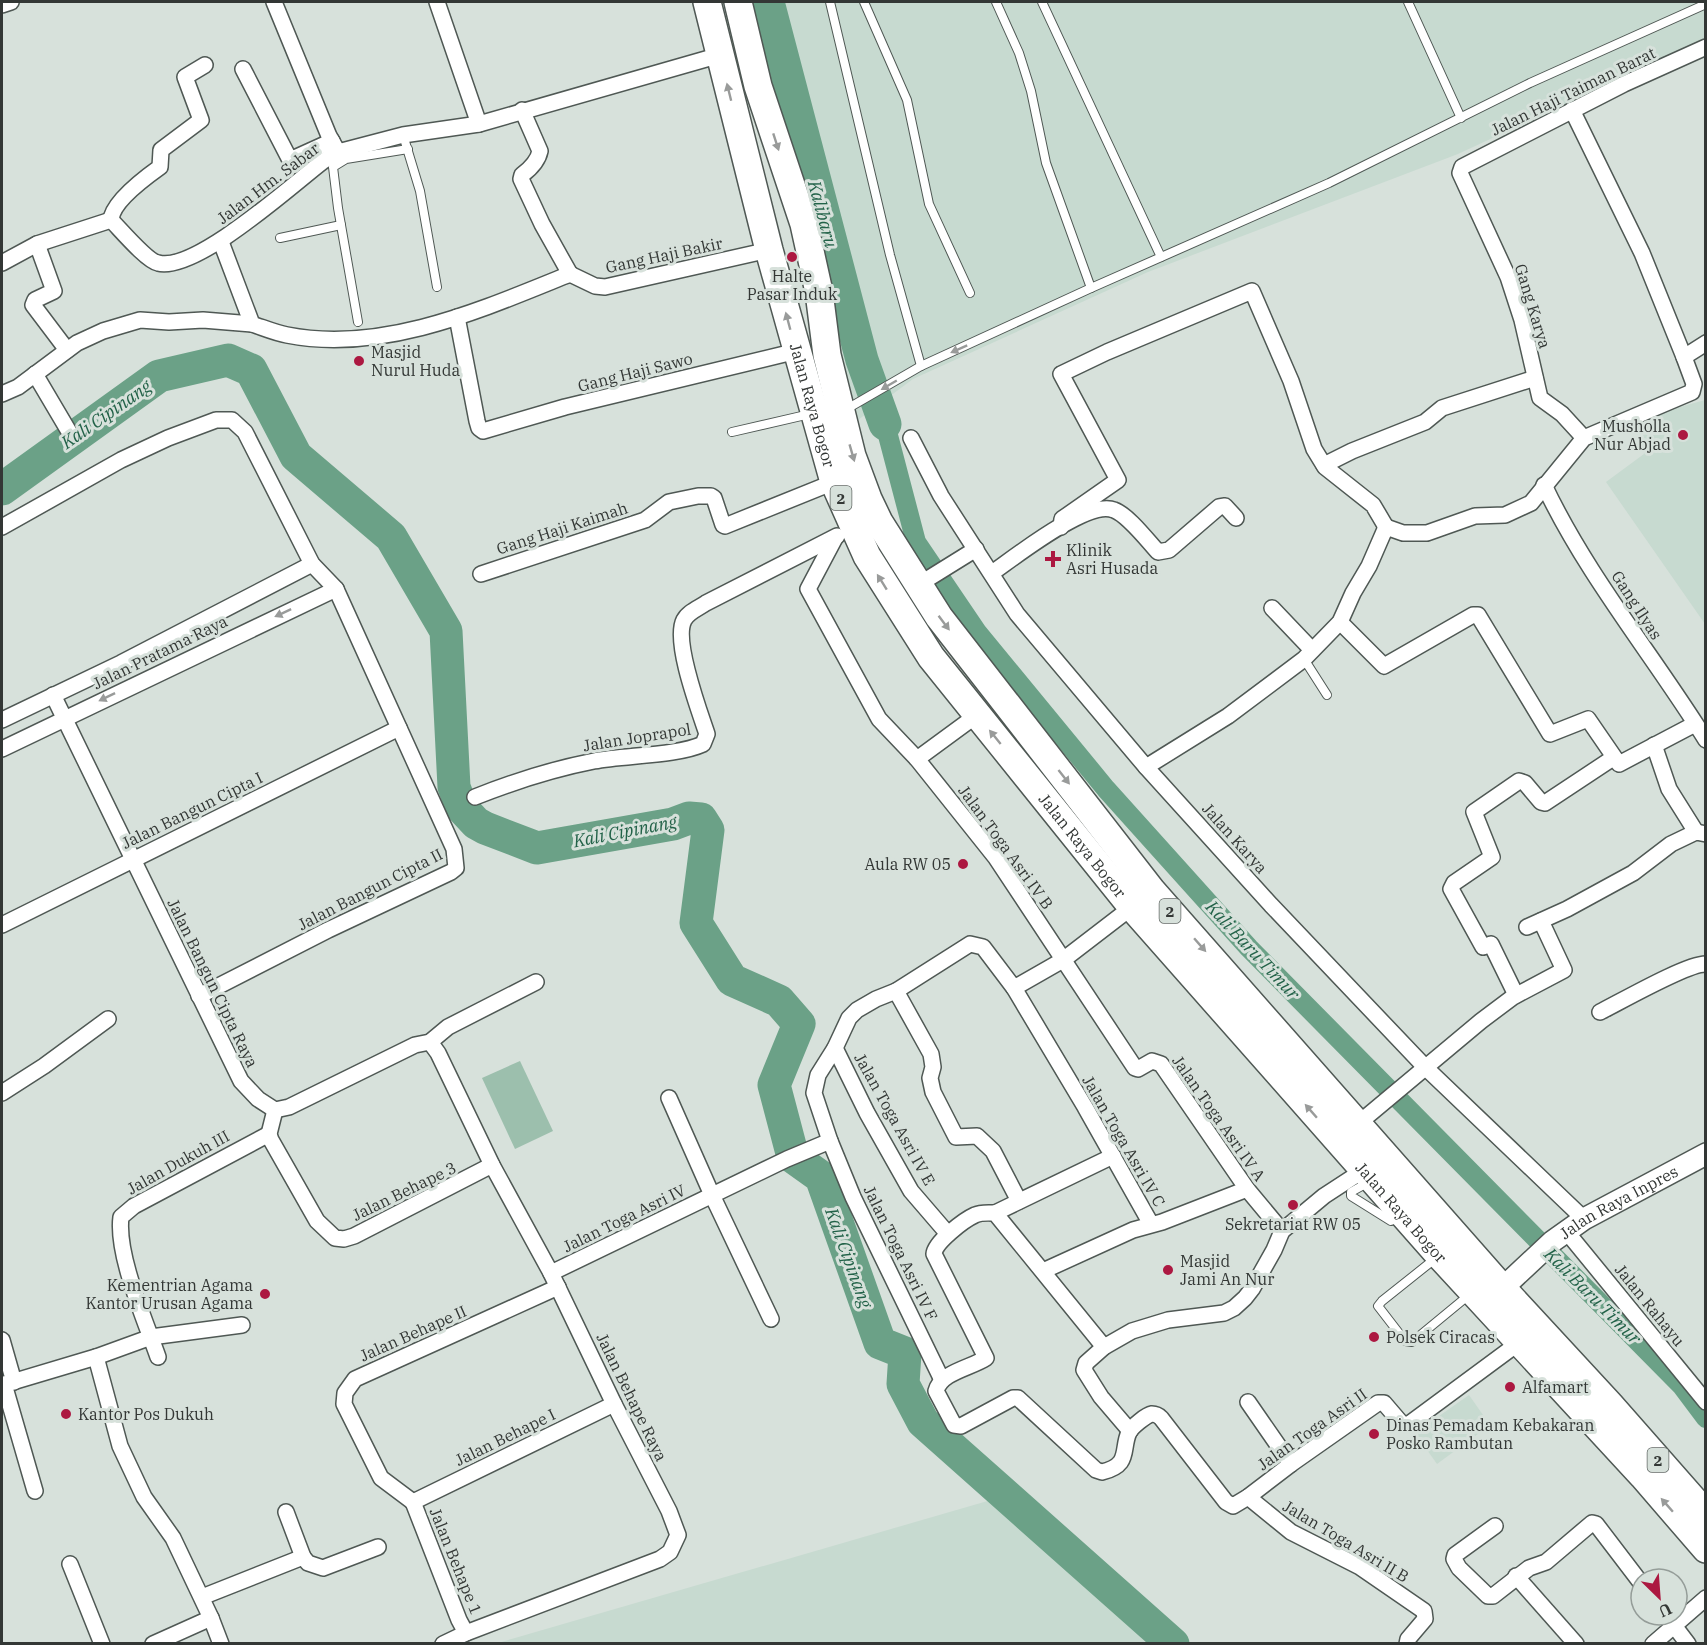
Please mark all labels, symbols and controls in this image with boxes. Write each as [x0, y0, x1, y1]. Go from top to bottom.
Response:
street label: Jalan Haji Taiman Barat [1487, 42, 1659, 140]
one-way arrow [723, 83, 733, 101]
one-way arrow [772, 133, 782, 151]
street label: Jalan Hm. Sabar [213, 138, 323, 228]
water label: Kalibaru [803, 177, 843, 251]
street label: Gang Haji Bakir [604, 233, 724, 277]
marker: Halte Pasar Induk [785, 250, 799, 264]
street label: Gang Karya [1511, 261, 1555, 351]
place label: Halte Pasar Induk [747, 266, 838, 304]
one-way arrow [783, 312, 793, 330]
street label: Jalan Raya Bogor [786, 341, 839, 470]
place label: Masjid Nurul Huda [371, 342, 460, 380]
one-way arrow [950, 345, 968, 354]
street label: Gang Haji Sawo [576, 348, 694, 396]
marker: Masjid Nurul Huda [352, 354, 366, 368]
water label: Kali Cipinang [56, 374, 156, 454]
one-way arrow [880, 380, 897, 390]
place label: Musholla Nur Abjad [1594, 416, 1671, 454]
marker: Musholla Nur Abjad [1676, 428, 1690, 442]
one-way arrow [848, 444, 857, 462]
road number: 2 [830, 486, 852, 510]
street label: Gang Haji Kaimah [494, 497, 630, 559]
place label: Klinik Asri Husada [1066, 540, 1158, 578]
marker: Klinik Asri Husada [1044, 550, 1062, 568]
street label: Gang Ilyas [1607, 567, 1667, 643]
one-way arrow [877, 574, 888, 590]
one-way arrow [274, 609, 291, 618]
street label: Jalan Pratama Raya [89, 611, 231, 693]
one-way arrow [938, 616, 950, 631]
one-way arrow [98, 693, 115, 702]
street label: Jalan Joprapol [582, 719, 693, 755]
one-way arrow [990, 730, 1002, 745]
street label: Jalan Bangun Cipta I [118, 767, 266, 853]
one-way arrow [1057, 770, 1069, 785]
street label: Jalan Toga Asri IV B [954, 781, 1058, 913]
street label: Jalan Raya Bogor [1035, 789, 1130, 902]
street label: Jalan Karya [1198, 799, 1272, 878]
water label: Kali Cipinang [570, 810, 679, 853]
street label: Jalan Bangun Cipta II [294, 844, 446, 934]
place label: Aula RW 05 [864, 854, 951, 874]
marker: Aula RW 05 [956, 857, 970, 871]
street label: Jalan Bangun Cipta Raya [163, 895, 263, 1071]
water label: Kali Baru Timur [1200, 895, 1306, 1005]
road number: 2 [1160, 899, 1180, 923]
one-way arrow [1193, 937, 1206, 952]
street label: Jalan Toga Asri IV E [850, 1049, 940, 1189]
street label: Jalan Toga Asri IV A [1168, 1051, 1270, 1185]
street label: Jalan Toga Asri IV C [1078, 1072, 1170, 1210]
one-way arrow [1305, 1104, 1318, 1119]
street label: Jalan Dukuh III [123, 1126, 233, 1198]
street label: Jalan Behape 3 [349, 1157, 459, 1225]
street label: Jalan Raya Bogor [1351, 1158, 1451, 1267]
street label: Jalan Raya Inpres [1555, 1161, 1681, 1243]
street label: Jalan Toga Asri IV [559, 1179, 689, 1256]
street label: Jalan Toga Asri IV F [860, 1182, 942, 1324]
marker: Sekretariat RW 05 [1286, 1198, 1300, 1212]
water label: Kali Cipinang [820, 1204, 878, 1312]
place label: Sekretariat RW 05 [1225, 1214, 1361, 1234]
water label: Kali Baru Timur [1539, 1242, 1647, 1350]
place label: Masjid Jami An Nur [1180, 1251, 1274, 1289]
street label: Jalan Rahayu [1611, 1260, 1689, 1350]
marker: Masjid Jami An Nur [1161, 1263, 1175, 1277]
place label: Kementrian Agama Kantor Urusan Agama [86, 1275, 253, 1313]
marker: Kementrian Agama Kantor Urusan Agama [258, 1287, 272, 1301]
street label: Jalan Behape II [356, 1301, 470, 1365]
place label: Polsek Ciracas [1386, 1327, 1495, 1347]
street label: Jalan Behape Raya [592, 1330, 672, 1465]
marker: Polsek Ciracas [1367, 1330, 1381, 1344]
place label: Alfamart [1522, 1377, 1589, 1397]
marker: Alfamart [1503, 1380, 1517, 1394]
street label: Jalan Toga Asri II [1253, 1384, 1371, 1474]
place label: Kantor Pos Dukuh [78, 1404, 214, 1424]
street label: Jalan Behape I [452, 1404, 558, 1470]
marker: Kantor Pos Dukuh [59, 1407, 73, 1421]
place label: Dinas Pemadam Kebakaran Posko Rambutan [1386, 1415, 1595, 1453]
marker: Dinas Pemadam Kebakaran Posko Rambutan [1367, 1427, 1381, 1441]
road number: 2 [1648, 1448, 1668, 1472]
street label: Jalan Toga Asri II B [1279, 1495, 1413, 1587]
one-way arrow [1661, 1498, 1674, 1513]
street label: Jalan Behape 1 [426, 1505, 486, 1617]
north arrow [1629, 1567, 1689, 1627]
text: U [1656, 1599, 1675, 1622]

